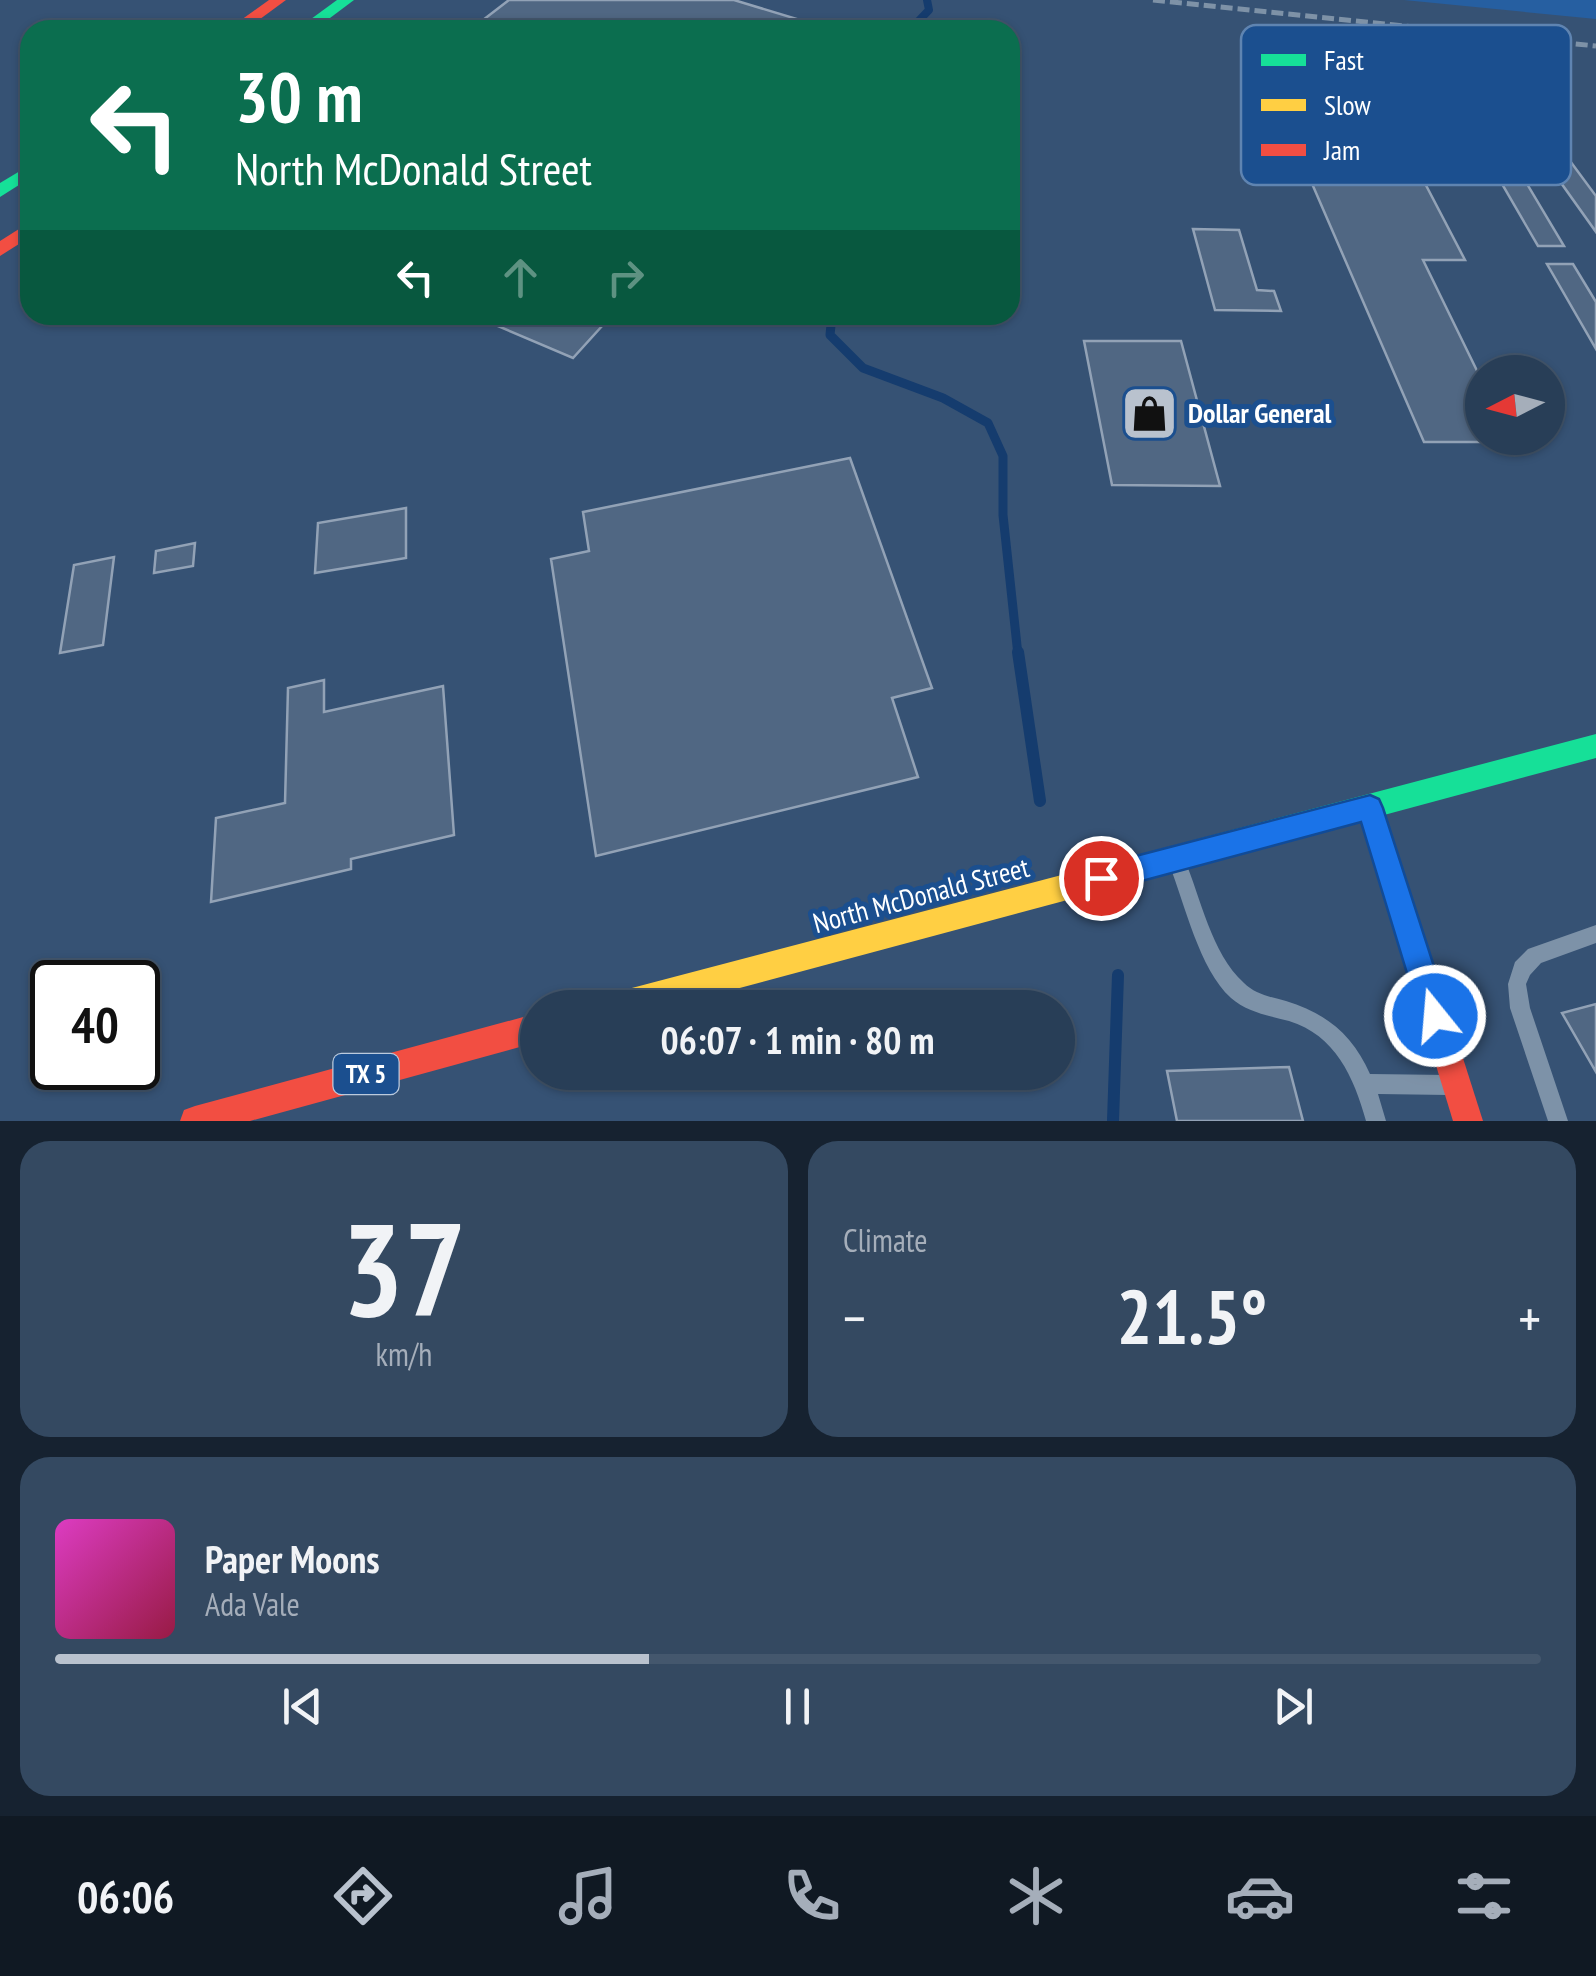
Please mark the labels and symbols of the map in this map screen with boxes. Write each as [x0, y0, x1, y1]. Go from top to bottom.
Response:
legend [1241, 25, 1571, 185]
text: Fast [1324, 41, 1364, 78]
text: Slow [1324, 86, 1371, 123]
text: Jam [1323, 131, 1360, 168]
north arrow [1465, 355, 1565, 455]
shop icon: Dollar General [1119, 383, 1179, 443]
place label: Dollar General [1188, 394, 1332, 431]
pin [1059, 836, 1144, 921]
street label: North McDonald Street [809, 848, 1033, 941]
speed limit sign: 40 [30, 960, 160, 1090]
position arrow [1383, 964, 1487, 1068]
road number: TX 5 [334, 1054, 398, 1094]

